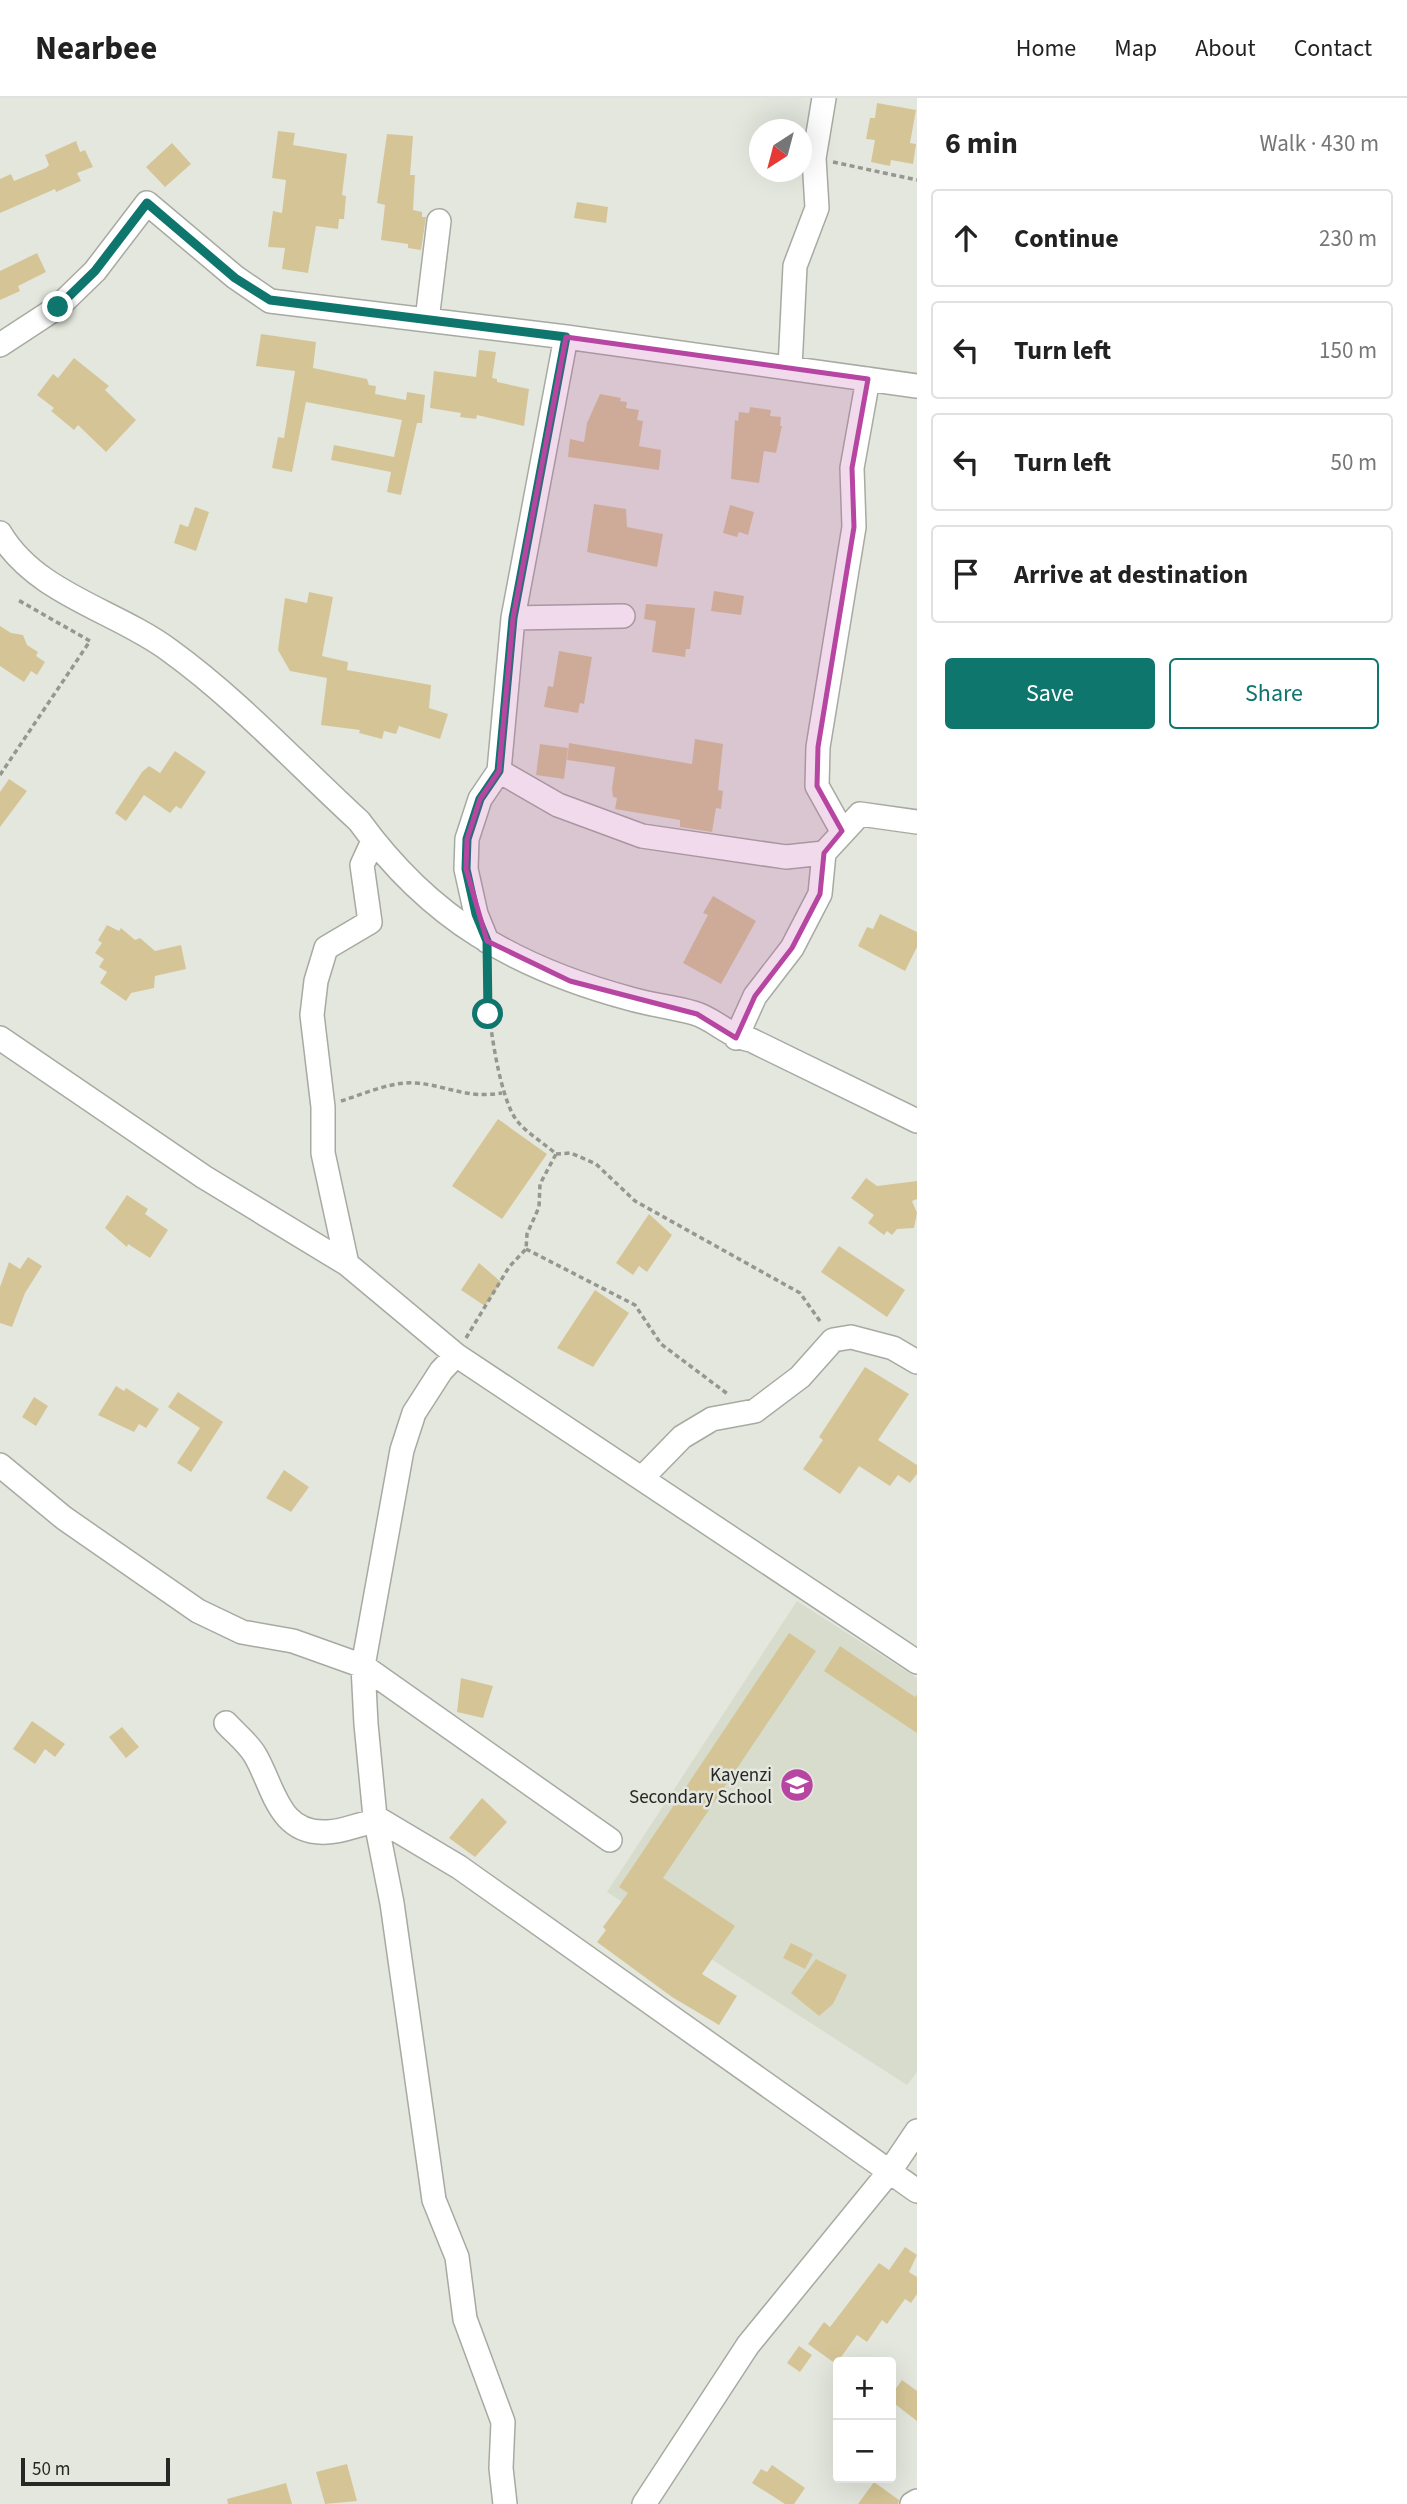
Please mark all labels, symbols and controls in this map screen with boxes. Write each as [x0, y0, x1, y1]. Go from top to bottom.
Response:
text: Nearbee [35, 25, 157, 72]
text: Home [1016, 31, 1076, 66]
text: Map [1114, 31, 1157, 66]
text: About [1195, 31, 1256, 66]
text: Contact [1294, 31, 1372, 66]
north arrow [749, 119, 812, 182]
text: 6 min [945, 122, 1018, 165]
text: Walk · 430 m [1260, 127, 1379, 160]
icon: ahead [947, 219, 985, 257]
text: Continue [1014, 220, 1119, 257]
text: 230 m [1319, 222, 1377, 255]
route end [42, 291, 73, 322]
icon: left [947, 331, 985, 369]
text: Turn left [1014, 332, 1111, 369]
text: 150 m [1319, 334, 1377, 367]
icon: left [947, 443, 985, 481]
text: Turn left [1014, 444, 1111, 481]
text: 50 m [1330, 446, 1377, 479]
icon: arrive [947, 555, 985, 593]
text: Arrive at destination [1014, 556, 1248, 593]
button: Save [945, 658, 1155, 729]
button: Share [1169, 658, 1379, 729]
route start [472, 998, 503, 1029]
place label: Kayenzi Secondary School [629, 1762, 772, 1811]
school or university icon: Kayenzi Secondary School [778, 1766, 816, 1804]
map controls [833, 2357, 896, 2483]
button: + [833, 2357, 896, 2420]
button: − [833, 2420, 896, 2483]
scale bar [21, 2455, 170, 2487]
text: 50 m [32, 2456, 70, 2483]

